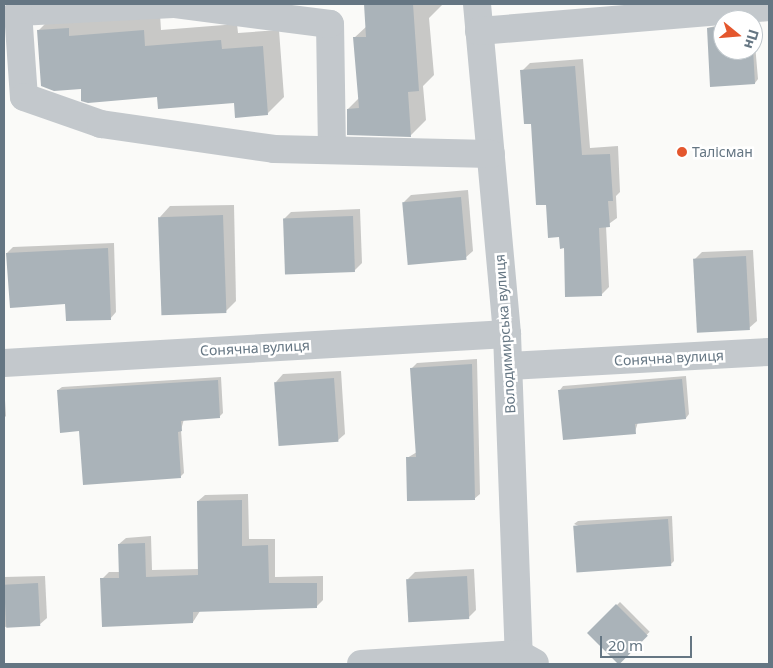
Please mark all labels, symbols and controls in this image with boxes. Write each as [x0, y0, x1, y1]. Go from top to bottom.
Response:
north arrow [713, 10, 763, 60]
text: Пн [740, 27, 764, 52]
place label: Талісман [692, 144, 753, 160]
marker: Талісман [676, 146, 688, 158]
street label: Володимирська вулиця [491, 254, 519, 414]
street label: Сонячна вулиця [200, 337, 310, 359]
street label: Сонячна вулиця [614, 347, 724, 369]
scale bar [603, 626, 696, 658]
text: 20 m [608, 635, 643, 655]

